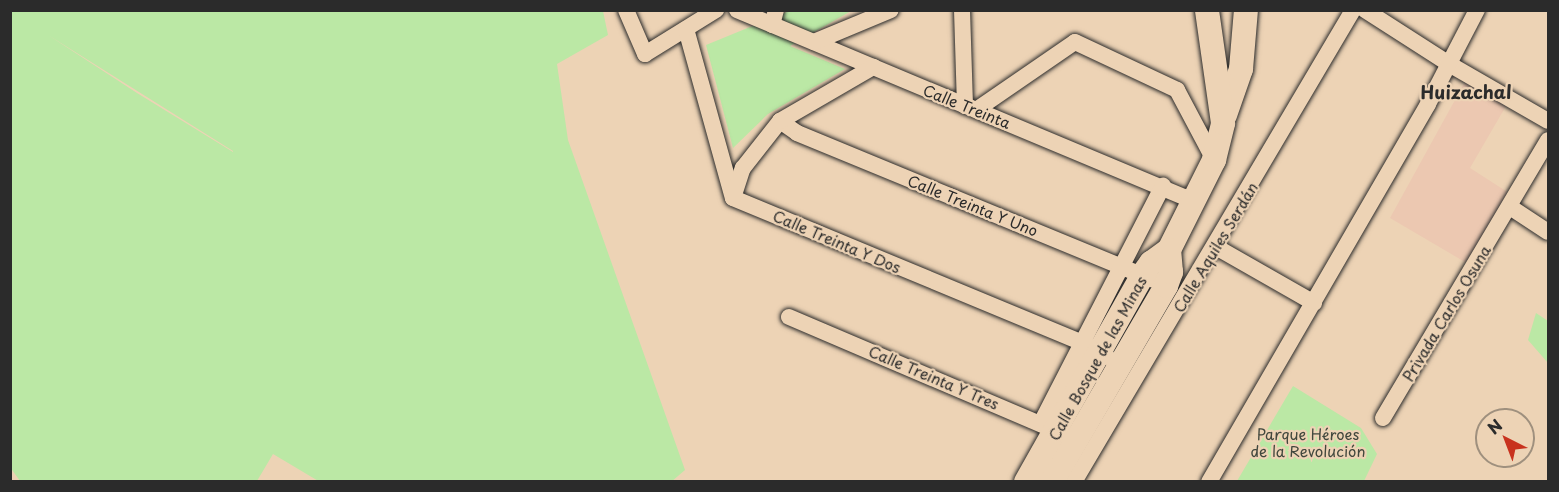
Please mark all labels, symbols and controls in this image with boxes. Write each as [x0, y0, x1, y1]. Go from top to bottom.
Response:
street label: Calle Treinta [920, 80, 1014, 132]
district label: Huizachal [1421, 81, 1511, 103]
street label: Calle Treinta Y Uno [904, 170, 1042, 240]
street label: Calle Aquiles Serdán [1169, 179, 1261, 315]
street label: Calle Treinta Y Dos [769, 205, 905, 277]
street label: Privada Carlos Osuna [1398, 242, 1494, 384]
street label: Calle Bosque de las Minas [1044, 272, 1150, 444]
street label: Calle Treinta Y Tres [865, 341, 1003, 413]
north arrow [1475, 408, 1535, 468]
text: N [1482, 413, 1507, 439]
park label: Parque Héroes de la Revolución [1250, 424, 1366, 459]

